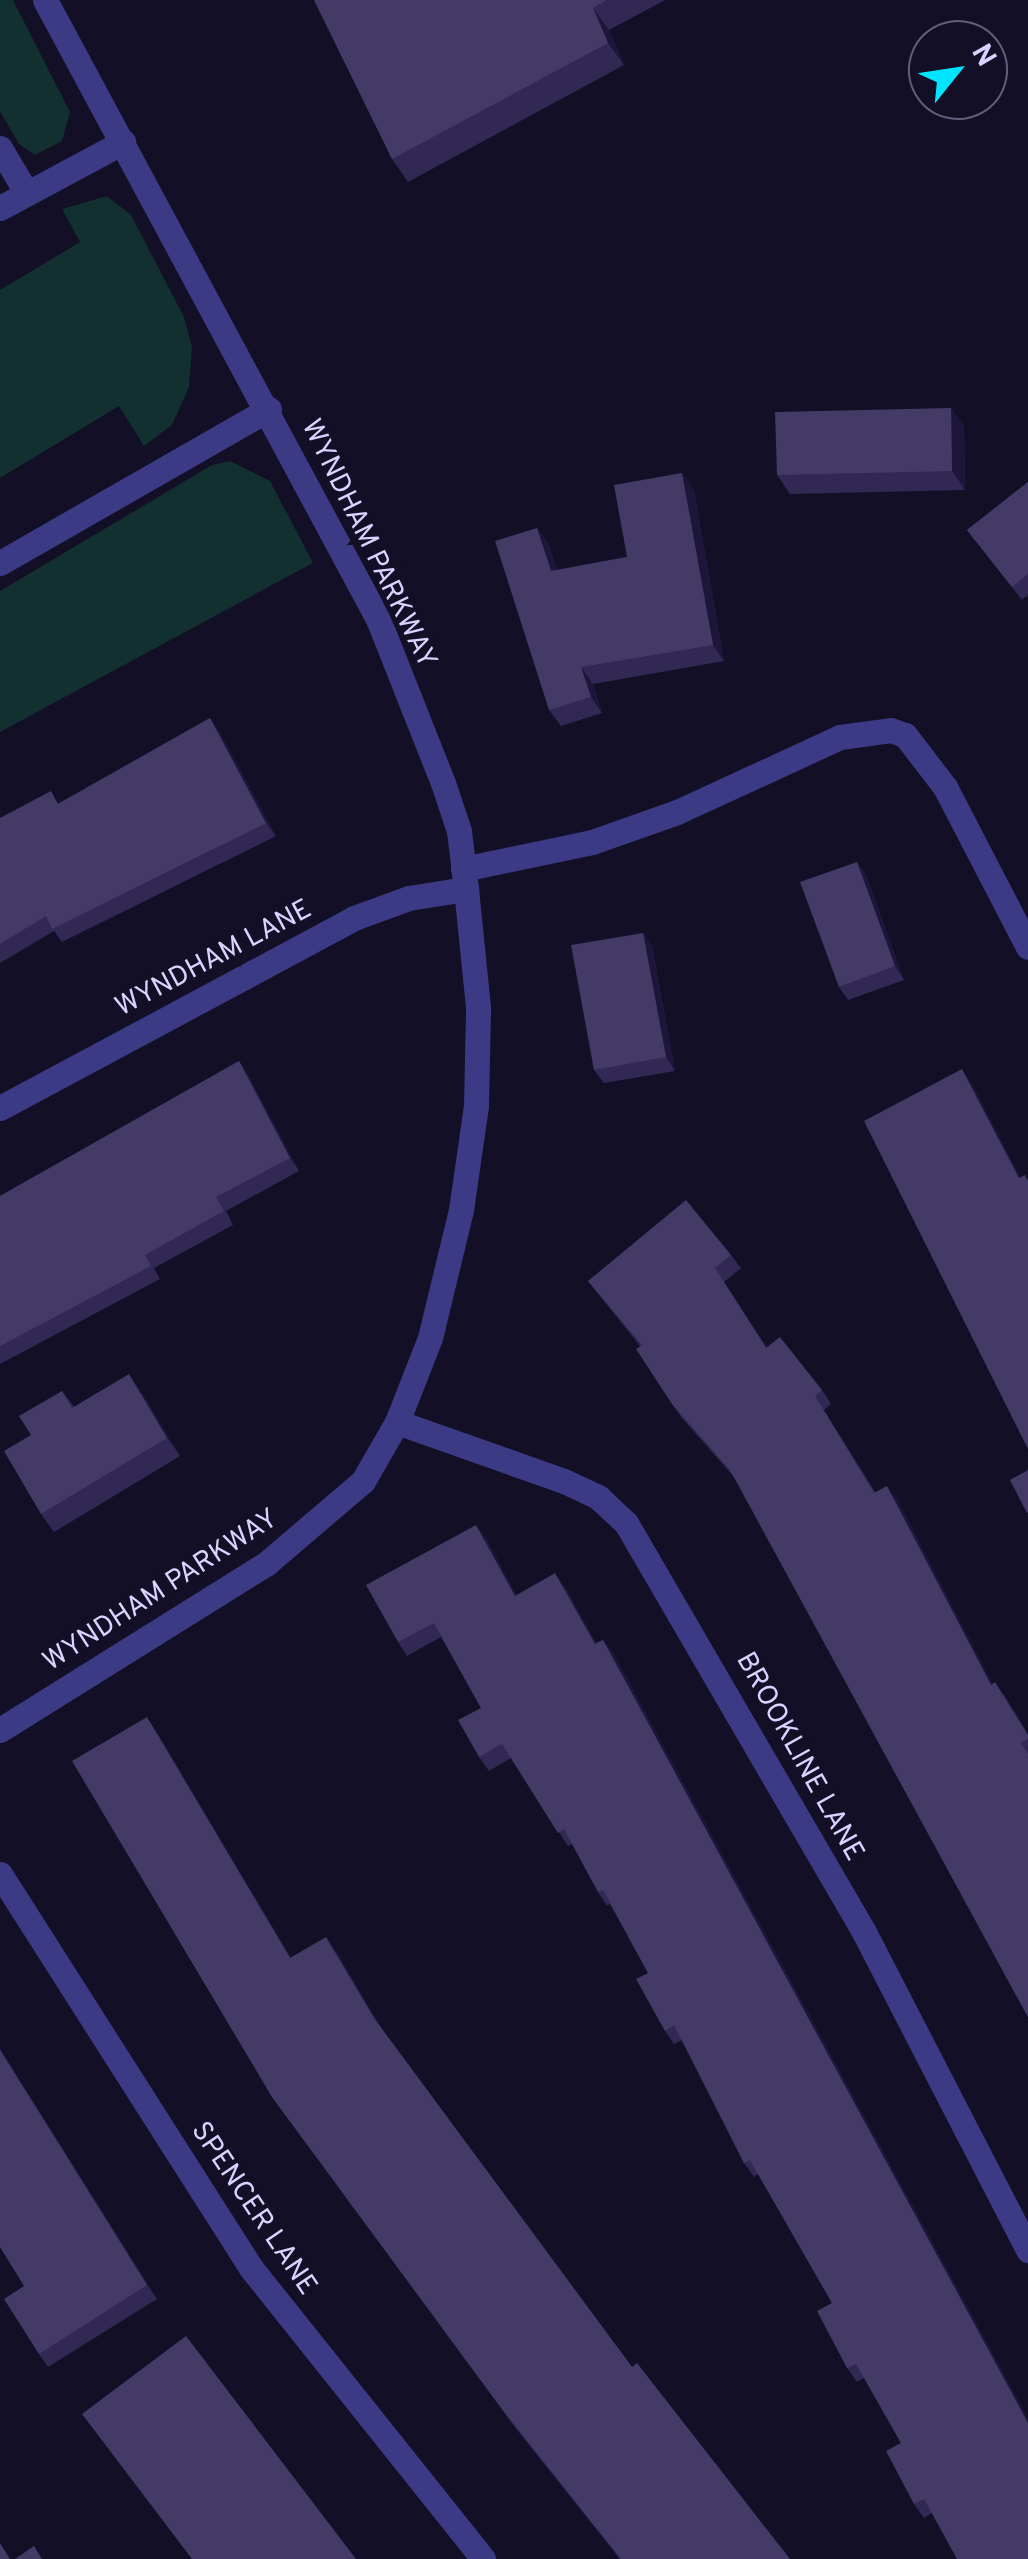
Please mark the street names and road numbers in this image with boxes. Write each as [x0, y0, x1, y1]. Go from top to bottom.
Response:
street label: WYNDHAM PARKWAY [293, 414, 443, 674]
street label: WYNDHAM LANE [110, 893, 318, 1025]
street label: WYNDHAM PARKWAY [37, 1503, 285, 1679]
street label: BROOKLINE LANE [728, 1647, 870, 1867]
street label: SPENCER LANE [183, 2116, 323, 2302]

